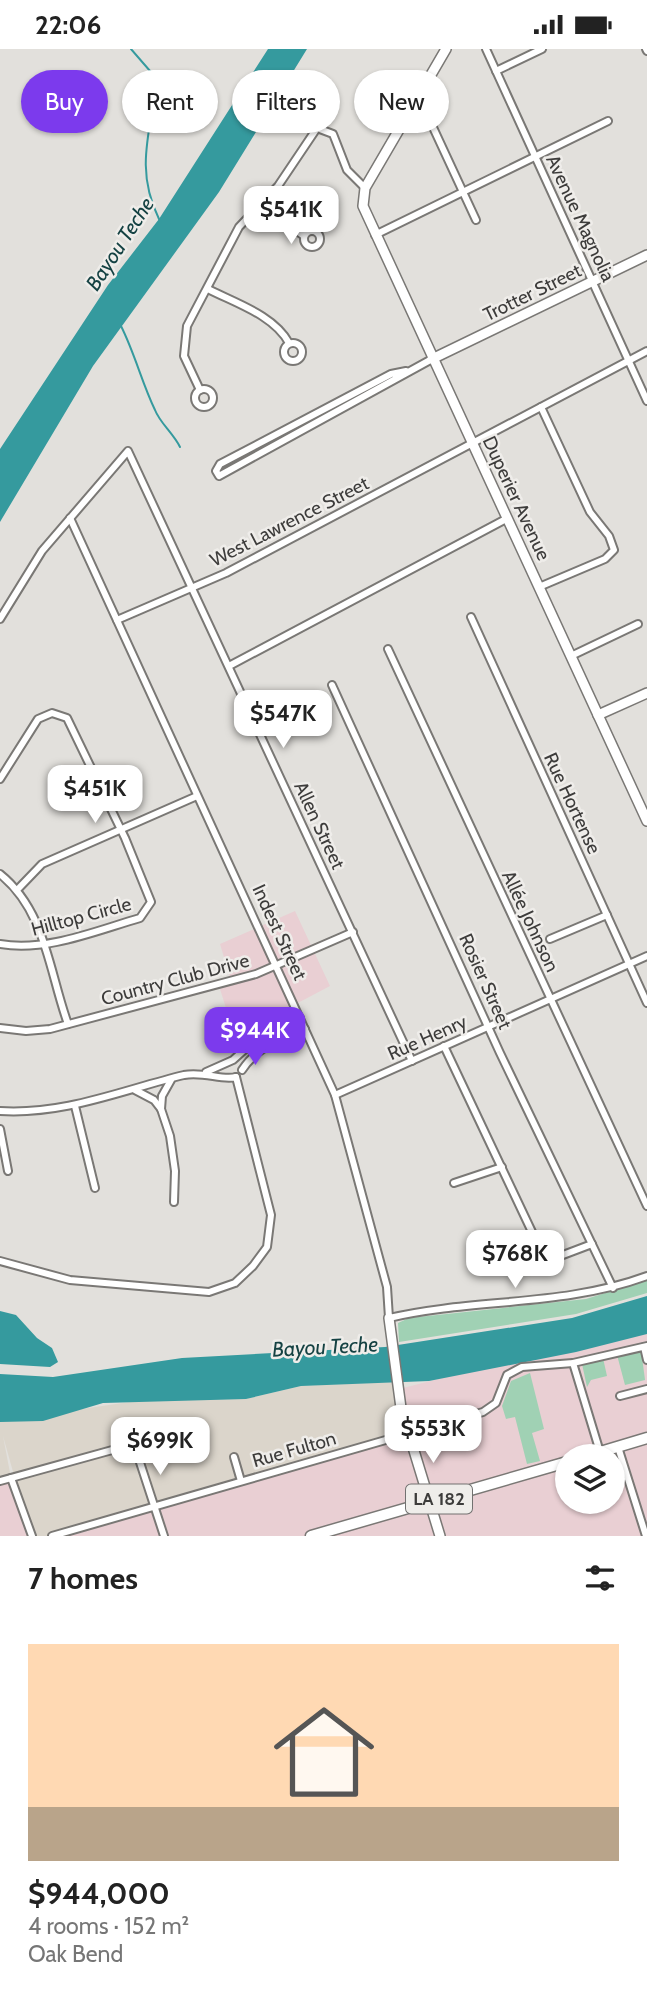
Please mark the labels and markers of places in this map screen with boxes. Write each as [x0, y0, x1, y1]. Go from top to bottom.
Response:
pin: $541K [242, 187, 340, 246]
pin: $547K [234, 691, 332, 750]
pin: $451K [46, 765, 144, 825]
pin: $944K [206, 1007, 304, 1067]
pin: $768K [466, 1231, 564, 1290]
pin: $553K [384, 1405, 482, 1465]
pin: $699K [111, 1417, 209, 1477]

